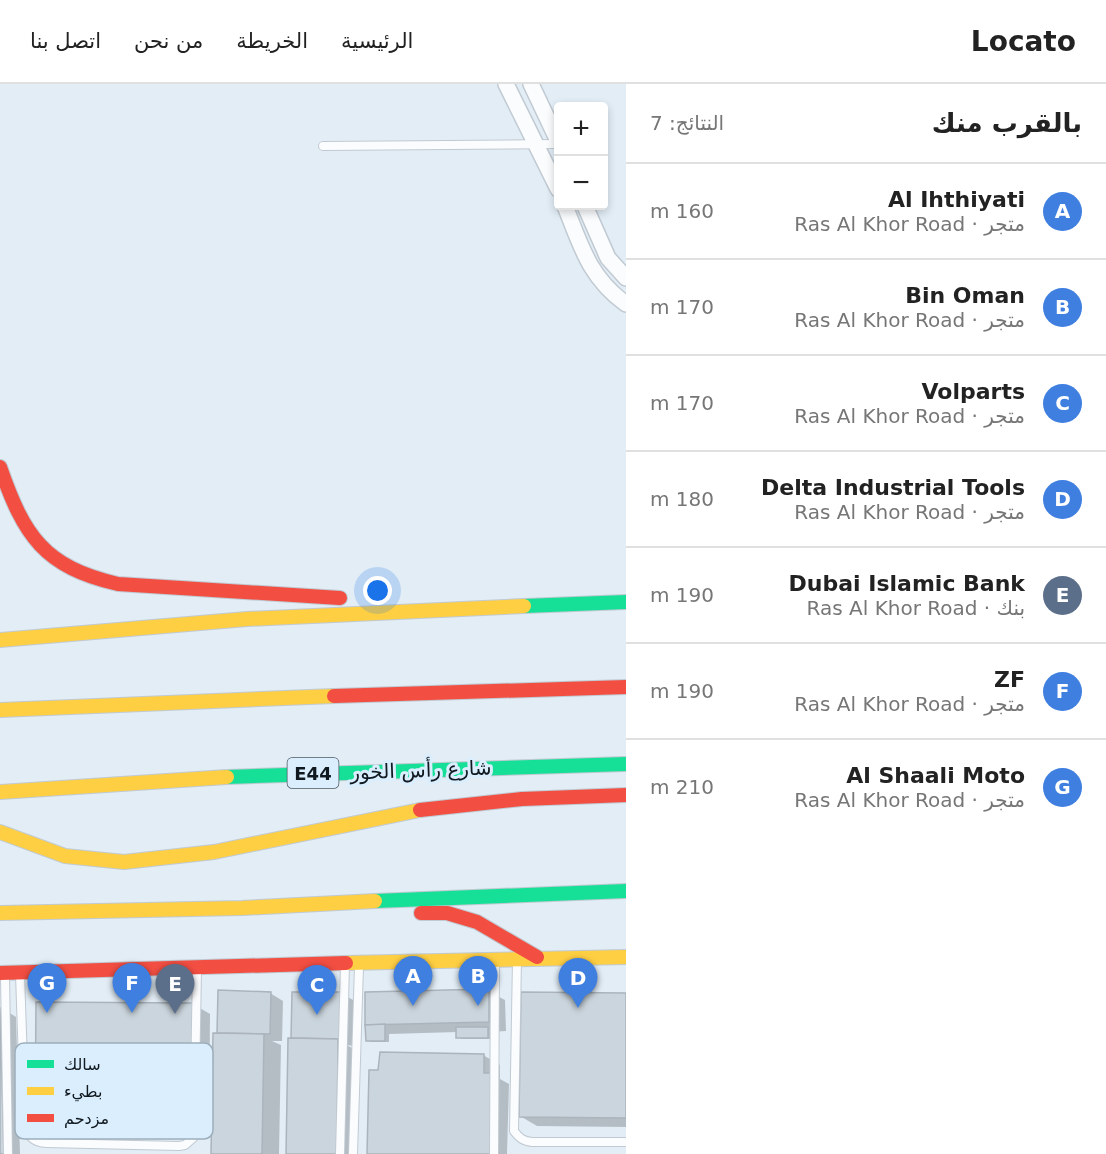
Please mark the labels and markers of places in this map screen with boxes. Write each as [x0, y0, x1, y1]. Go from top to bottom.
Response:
pin: A [394, 956, 432, 1006]
pin: B [458, 956, 498, 1006]
pin: D [558, 958, 598, 1008]
pin: G [28, 964, 66, 1013]
pin: F [112, 964, 152, 1013]
pin: E [156, 964, 195, 1014]
pin: C [298, 966, 336, 1015]

